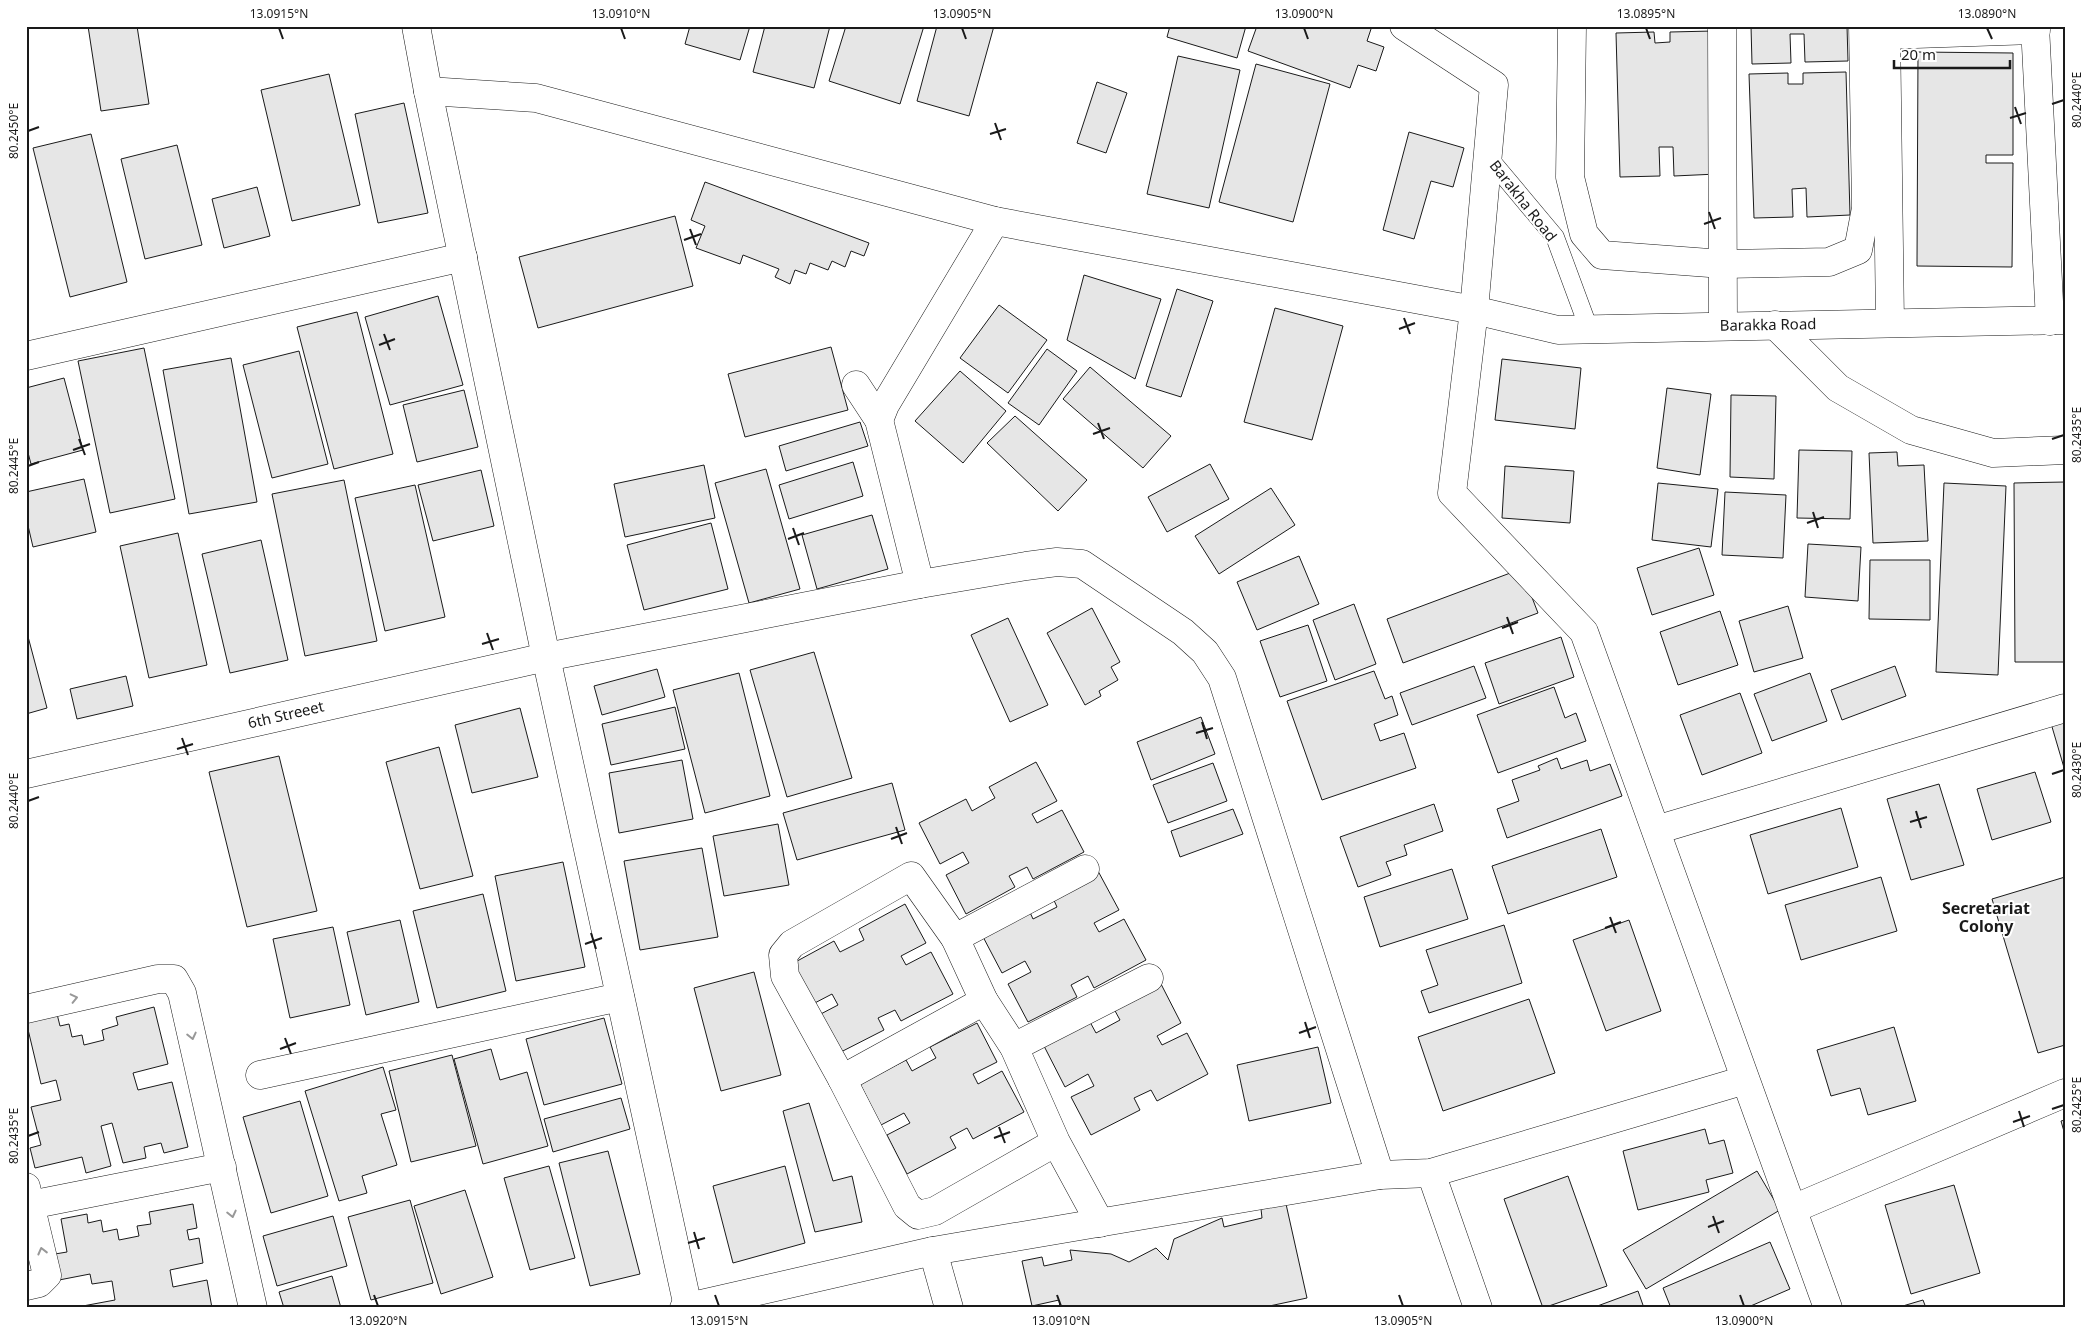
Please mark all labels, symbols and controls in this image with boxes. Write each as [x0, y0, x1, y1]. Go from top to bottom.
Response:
text: 13.0915°N [250, 5, 308, 22]
text: 13.0910°N [592, 5, 650, 22]
text: 13.0905°N [933, 5, 991, 22]
text: 13.0900°N [1275, 5, 1333, 22]
text: 13.0895°N [1617, 5, 1675, 22]
text: 13.0890°N [1958, 5, 2016, 22]
scale bar [1894, 38, 2010, 70]
text: 20 m [1901, 44, 1936, 64]
text: 80.2440°E [2068, 72, 2085, 128]
text: 80.2450°E [5, 103, 22, 159]
street label: Barakha Road [1486, 156, 1562, 245]
street label: Barakka Road [1719, 313, 1817, 335]
text: 80.2435°E [2068, 407, 2085, 463]
text: 80.2445°E [5, 438, 22, 494]
street label: 6th Streeet [246, 695, 326, 732]
text: 80.2430°E [2068, 742, 2085, 798]
text: 80.2440°E [5, 773, 22, 829]
district label: Secretariat Colony [1942, 897, 2030, 937]
one-way arrow [69, 993, 78, 1004]
one-way arrow [186, 1032, 197, 1041]
text: 80.2425°E [2068, 1077, 2085, 1133]
text: 80.2435°E [5, 1108, 22, 1164]
one-way arrow [226, 1210, 237, 1219]
one-way arrow [37, 1248, 47, 1256]
text: 13.0920°N [349, 1312, 407, 1329]
text: 13.0915°N [690, 1312, 748, 1329]
text: 13.0910°N [1032, 1312, 1090, 1329]
text: 13.0905°N [1374, 1312, 1432, 1329]
text: 13.0900°N [1715, 1312, 1773, 1329]

